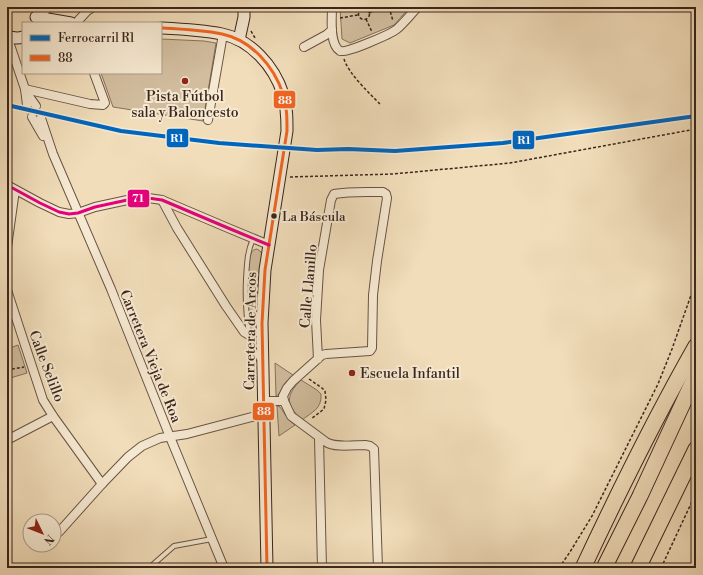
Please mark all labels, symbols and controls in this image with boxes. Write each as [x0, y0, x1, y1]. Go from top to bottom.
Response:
legend [22, 22, 162, 74]
text: Ferrocarril R1 [58, 31, 136, 46]
text: 88 [58, 51, 73, 66]
marker: Pista Fútbol sala y Baloncesto [180, 76, 190, 86]
place label: Pista Fútbol sala y Baloncesto [131, 88, 239, 122]
line badge: 88 [273, 90, 296, 109]
text: 88 [278, 94, 292, 108]
line badge: R1 [166, 128, 189, 148]
line badge: R1 [512, 130, 535, 150]
text: R1 [170, 132, 184, 146]
text: R1 [517, 134, 531, 148]
line badge: 71 [127, 189, 150, 208]
text: 71 [132, 192, 145, 206]
place label: La Báscula [282, 209, 346, 225]
marker: La Báscula [269, 211, 279, 221]
street label: Calle Llanillo [296, 243, 322, 329]
street label: Carretera de Arcos [241, 272, 261, 390]
street label: Carretera Vieja de Roa [115, 287, 185, 426]
street label: Calle Selillo [24, 328, 68, 405]
place label: Escuela Infantil [360, 365, 460, 383]
marker: Escuela Infantil [347, 368, 357, 378]
line badge: 88 [252, 402, 275, 421]
text: 88 [257, 405, 271, 419]
north arrow [22, 513, 62, 553]
text: N [40, 531, 57, 547]

